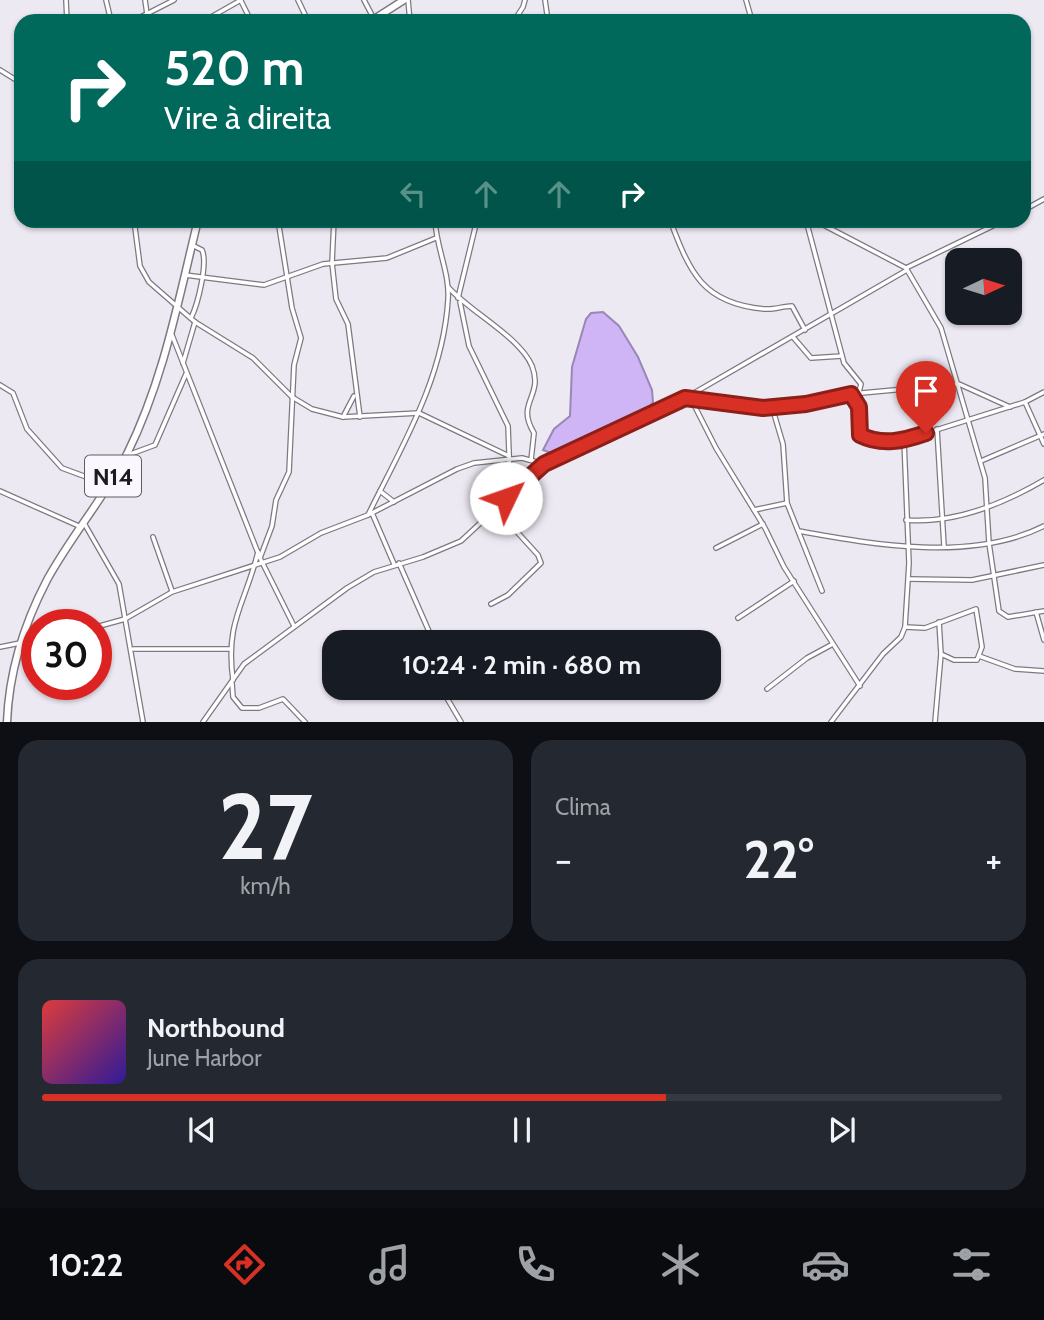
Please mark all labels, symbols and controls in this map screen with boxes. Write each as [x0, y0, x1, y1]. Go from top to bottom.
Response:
text: 520 m [164, 38, 304, 97]
icon: right [49, 42, 140, 133]
text: Vire à direita [164, 98, 331, 137]
icon: left [394, 175, 432, 213]
icon: ahead [467, 175, 505, 213]
icon: ahead [540, 175, 578, 213]
icon: right [613, 175, 651, 213]
north arrow [945, 248, 1022, 326]
map controls [945, 248, 1022, 325]
pin [896, 361, 956, 433]
icon: arrive [907, 372, 945, 410]
road number: N14 [85, 456, 141, 496]
position arrow [469, 461, 543, 535]
speed limit sign: 30 [21, 609, 112, 700]
text: 10:24 · 2 min · 680 m [402, 649, 641, 681]
text: 27 [218, 771, 313, 882]
text: Clima [555, 793, 611, 821]
text: 22° [743, 828, 814, 891]
text: − [555, 836, 572, 883]
text: + [985, 836, 1002, 883]
text: km/h [240, 872, 291, 900]
text: Northbound [147, 1012, 285, 1044]
text: June Harbor [147, 1044, 261, 1072]
icon: previous [183, 1111, 221, 1149]
icon: pause [503, 1111, 541, 1149]
icon: next [823, 1111, 861, 1149]
icon: directions [220, 1240, 269, 1289]
icon: music [365, 1240, 414, 1289]
icon: phone [511, 1240, 560, 1289]
icon: climate [656, 1240, 705, 1289]
icon: car [801, 1240, 850, 1289]
icon: filters [947, 1240, 996, 1289]
text: 10:22 [48, 1245, 124, 1284]

